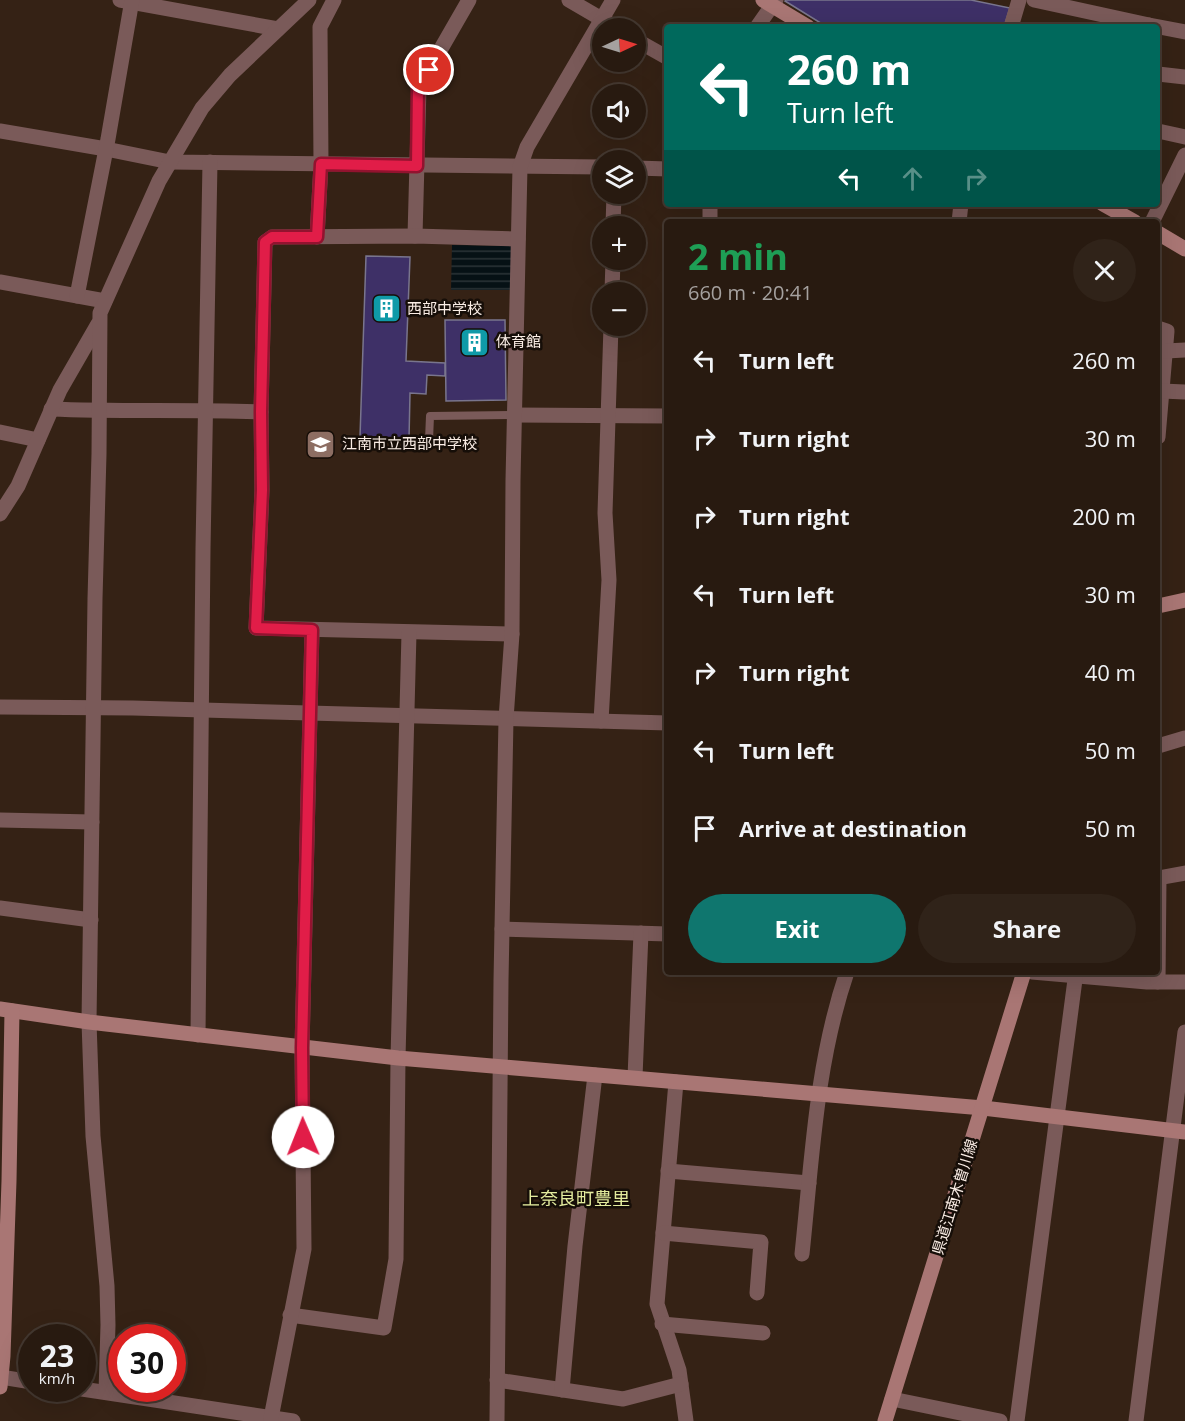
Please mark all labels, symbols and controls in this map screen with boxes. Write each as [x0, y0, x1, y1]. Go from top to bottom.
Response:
north arrow [592, 18, 646, 72]
map controls [592, 18, 646, 336]
text: 260 m [787, 40, 911, 97]
pin [403, 44, 454, 95]
icon: left [688, 48, 766, 126]
icon: arrive [412, 53, 445, 86]
button: sound [592, 84, 646, 138]
text: Turn left [787, 94, 894, 131]
button: layers [592, 150, 646, 204]
icon: left [833, 162, 866, 195]
icon: ahead [896, 162, 929, 195]
icon: right [959, 162, 992, 195]
button: + [592, 216, 646, 270]
text: 2 min [688, 232, 788, 281]
button: close [1073, 239, 1136, 302]
text: 660 m · 20:41 [688, 279, 813, 306]
button: − [592, 282, 646, 336]
building icon: 西部中学校 [370, 293, 402, 325]
place label: 西部中学校 [407, 298, 482, 318]
building icon: 体育館 [459, 326, 491, 358]
place label: 体育館 [496, 331, 541, 351]
icon: left [688, 344, 721, 377]
text: Turn left [739, 345, 834, 375]
text: 260 m [1072, 345, 1136, 375]
icon: right [688, 422, 721, 455]
text: Turn right [739, 423, 850, 453]
text: 30 m [1085, 423, 1136, 453]
school or university icon: 江南市立西部中学校 [305, 428, 337, 460]
place label: 江南市立西部中学校 [342, 433, 477, 453]
icon: right [688, 500, 721, 533]
text: Turn right [739, 501, 850, 531]
text: 200 m [1072, 501, 1136, 531]
icon: left [688, 578, 721, 611]
text: Turn left [739, 579, 834, 609]
text: 30 m [1085, 579, 1136, 609]
icon: right [688, 656, 721, 689]
text: Turn right [739, 657, 850, 687]
text: 40 m [1085, 657, 1136, 687]
icon: left [688, 734, 721, 767]
text: Turn left [739, 735, 834, 765]
text: 50 m [1085, 735, 1136, 765]
icon: arrive [688, 812, 721, 845]
text: Arrive at destination [739, 813, 967, 843]
text: 50 m [1085, 813, 1136, 843]
button: Exit [688, 894, 906, 963]
button: Share [918, 894, 1136, 963]
position arrow [271, 1105, 335, 1169]
street label: 県道江南木曽川線 [927, 1136, 981, 1257]
district label: 上奈良町豊里 [522, 1186, 630, 1210]
speed limit sign: 30 [108, 1324, 186, 1402]
text: 23 [40, 1335, 74, 1376]
text: km/h [39, 1368, 75, 1388]

